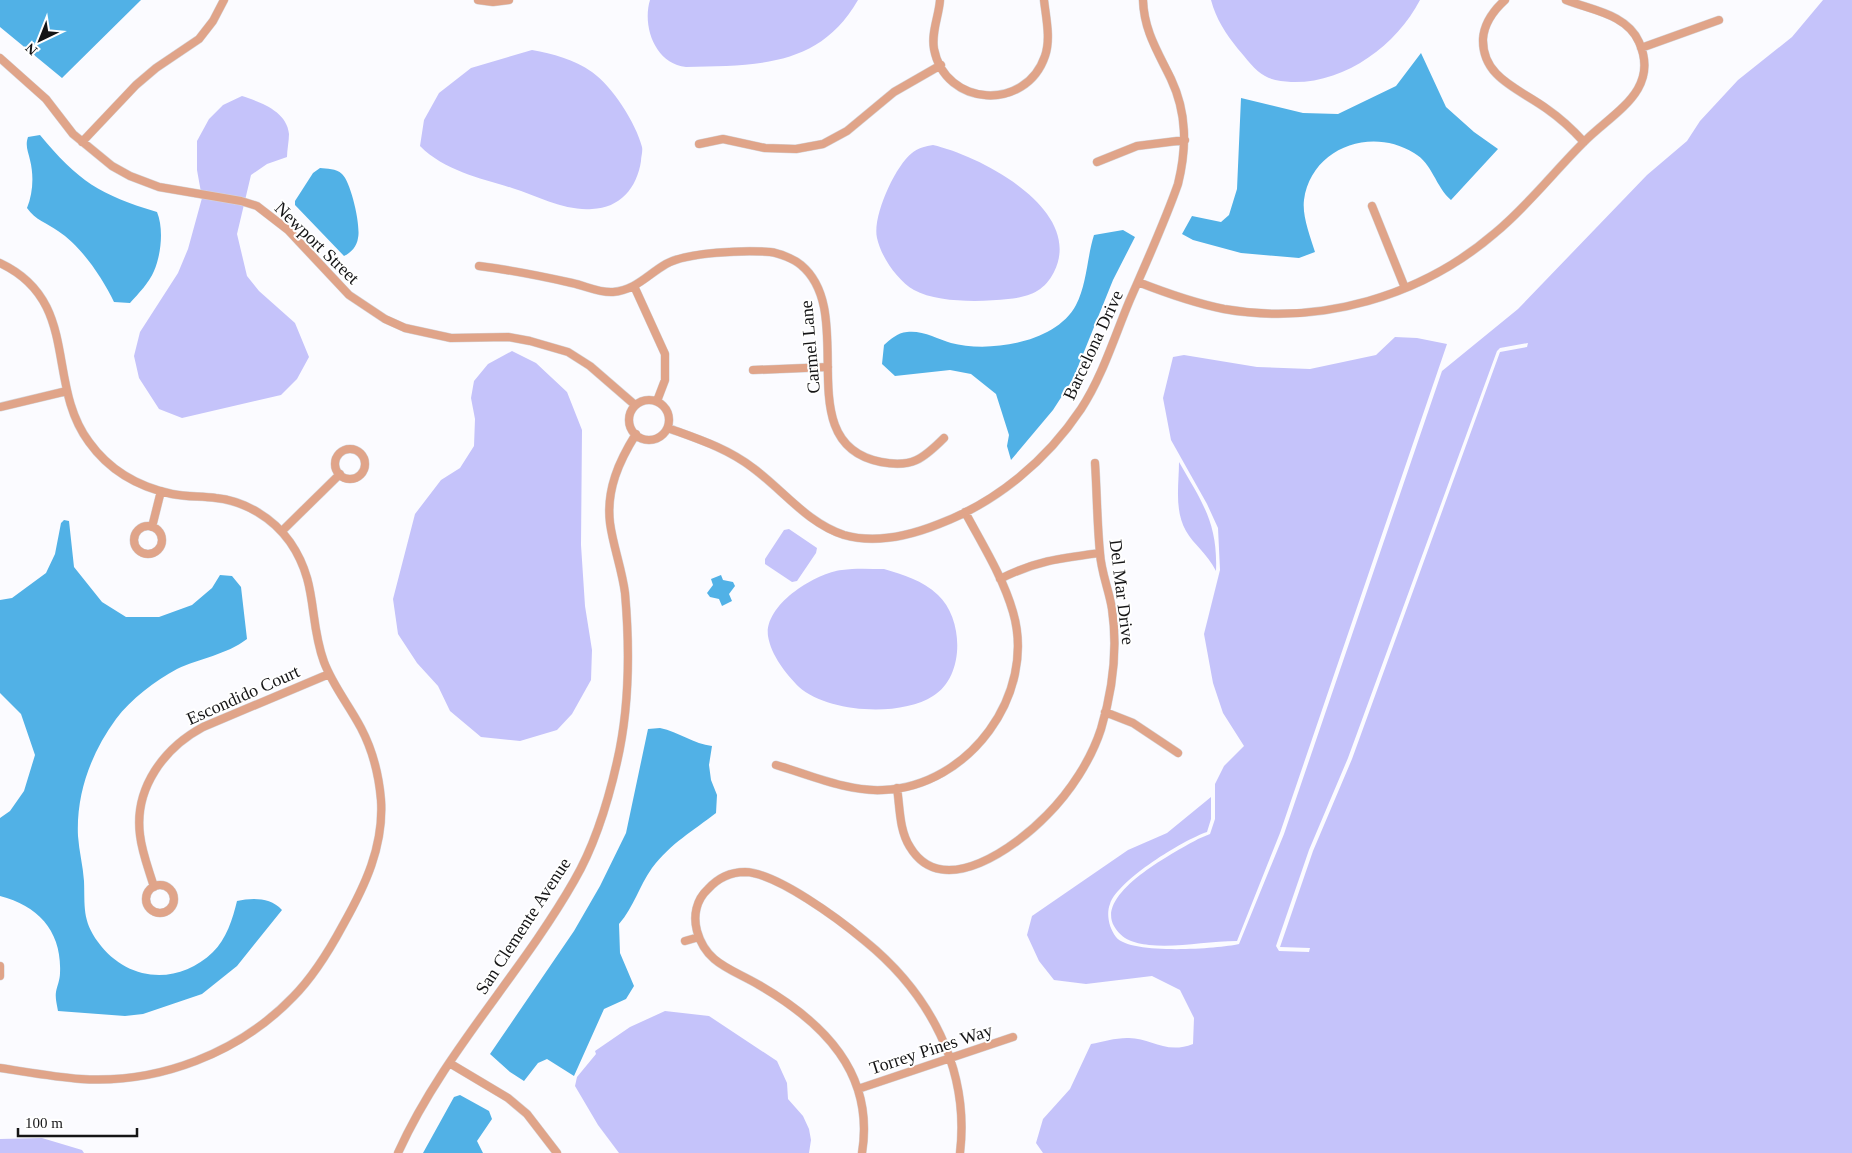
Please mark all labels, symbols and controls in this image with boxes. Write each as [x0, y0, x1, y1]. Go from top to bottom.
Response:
north arrow [15, 15, 65, 65]
text: N [23, 40, 40, 58]
street label: Newport Street [271, 198, 363, 288]
street label: Barcelona Drive [1059, 287, 1127, 403]
street label: Carmel Lane [796, 300, 824, 394]
street label: Del Mar Drive [1106, 538, 1138, 646]
street label: Escondido Court [183, 661, 303, 729]
street label: San Clemente Avenue [471, 854, 575, 998]
street label: Torrey Pines Way [867, 1020, 995, 1078]
scale bar [18, 1106, 136, 1138]
text: 100 m [25, 1115, 63, 1131]

